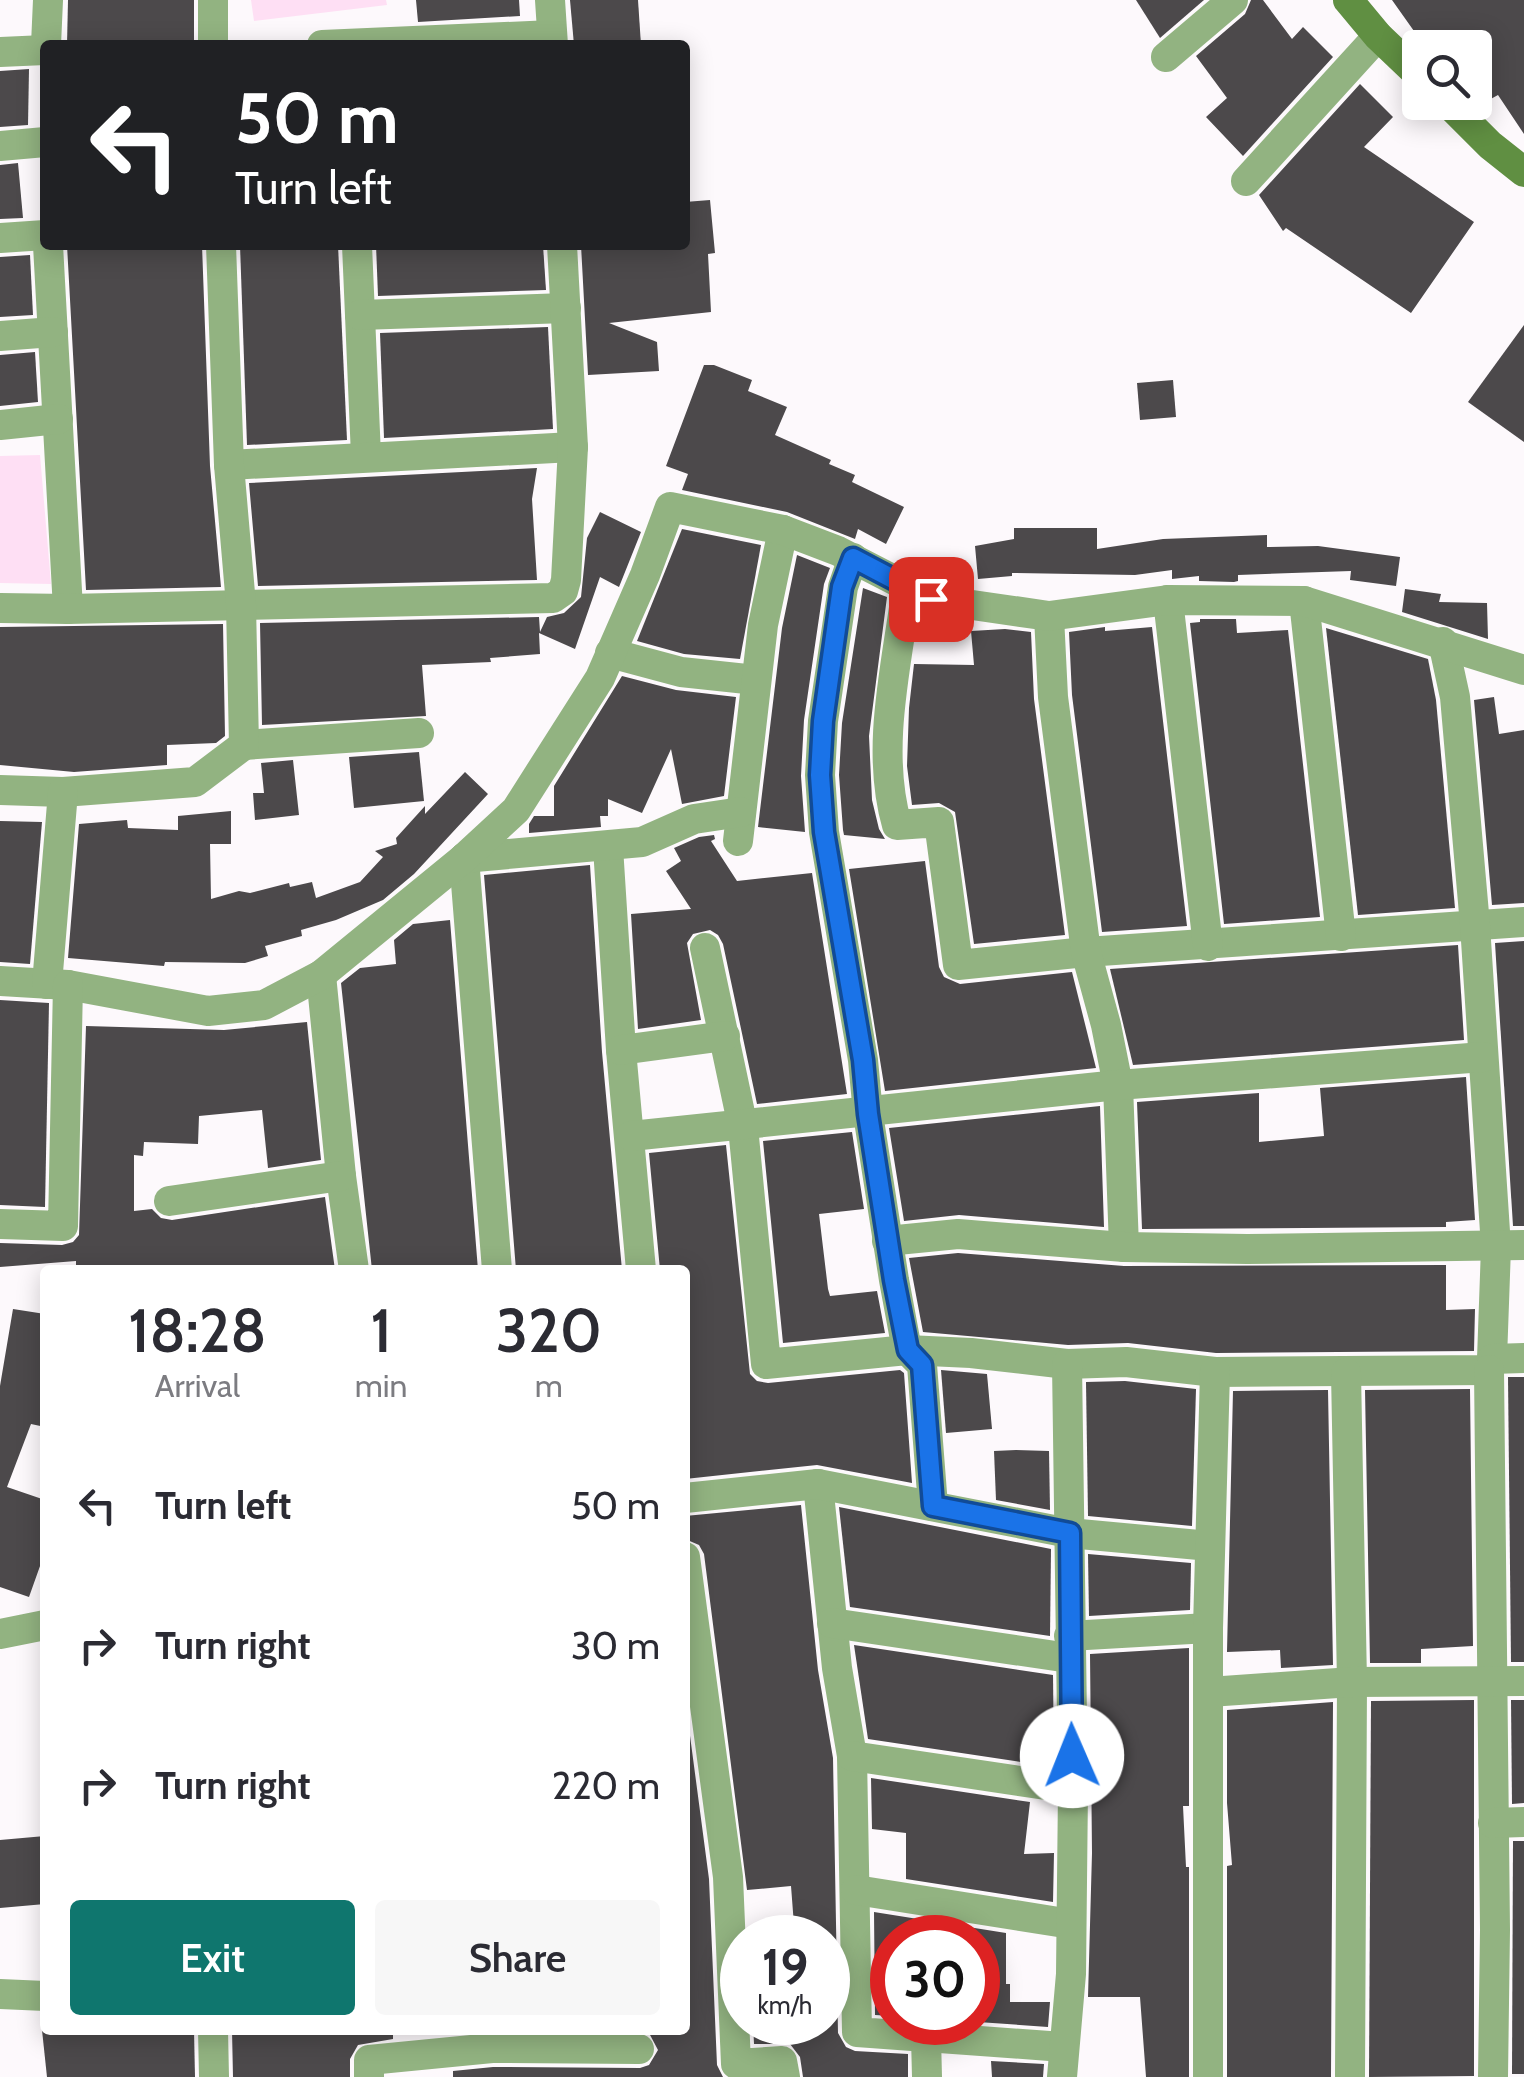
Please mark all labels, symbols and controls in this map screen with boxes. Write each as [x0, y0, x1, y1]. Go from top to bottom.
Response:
map controls [1402, 30, 1492, 120]
button: search [1402, 30, 1492, 120]
text: 50 m [235, 75, 399, 161]
icon: left [70, 80, 200, 210]
text: Turn left [235, 161, 392, 215]
pin [889, 557, 974, 642]
icon: arrive [904, 572, 959, 627]
text: 18:28 [128, 1294, 267, 1367]
text: 1 [371, 1294, 392, 1367]
text: 320 [496, 1294, 602, 1367]
text: Arrival [155, 1366, 240, 1405]
text: min [355, 1366, 407, 1405]
text: m [535, 1366, 563, 1405]
icon: left [70, 1478, 125, 1533]
text: Turn left [155, 1482, 291, 1529]
text: 50 m [571, 1482, 660, 1529]
icon: right [70, 1618, 125, 1673]
text: Turn right [155, 1622, 311, 1669]
text: 30 m [571, 1622, 660, 1669]
position arrow [1020, 1704, 1124, 1808]
icon: right [70, 1758, 125, 1813]
text: Turn right [155, 1762, 311, 1809]
text: 220 m [552, 1762, 660, 1809]
button: Exit [70, 1900, 355, 2015]
button: Share [375, 1900, 660, 2015]
speed limit sign: 30 [870, 1915, 1000, 2045]
text: 19 [762, 1937, 808, 1998]
text: km/h [758, 1990, 812, 2020]

